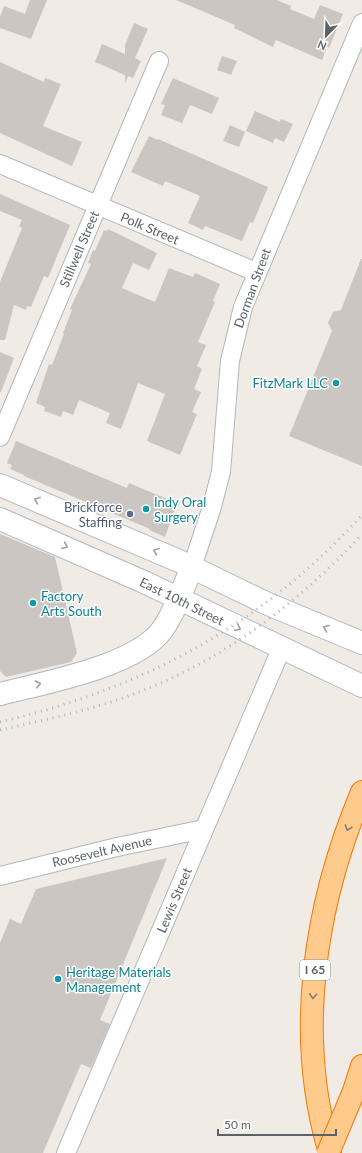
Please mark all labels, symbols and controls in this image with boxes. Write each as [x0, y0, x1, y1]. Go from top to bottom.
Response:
north arrow [306, 16, 346, 56]
text: N [315, 38, 328, 53]
street label: Stillwell Street [56, 208, 102, 290]
street label: Polk Street [118, 209, 182, 248]
street label: Dorman Street [230, 246, 274, 330]
place label: FitzMark LLC [253, 375, 328, 391]
marker: FitzMark LLC [331, 378, 341, 388]
place label: Indy Oral Surgery [154, 494, 206, 525]
one-way arrow [33, 497, 40, 505]
place label: Brickforce Staffing [64, 499, 122, 530]
marker: Indy Oral Surgery [141, 504, 151, 514]
marker: Brickforce Staffing [125, 509, 135, 519]
one-way arrow [62, 542, 69, 550]
one-way arrow [153, 548, 161, 556]
street label: East 10th Street [137, 574, 227, 629]
place label: Factory Arts South [41, 588, 102, 619]
marker: Factory Arts South [28, 598, 38, 608]
one-way arrow [234, 623, 242, 631]
one-way arrow [322, 625, 330, 633]
one-way arrow [35, 681, 41, 689]
one-way arrow [344, 825, 352, 832]
street label: Roosevelt Avenue [51, 832, 154, 870]
street label: Lewis Street [153, 865, 195, 935]
road number: I 65 [300, 960, 330, 980]
place label: Heritage Materials Management [66, 964, 172, 995]
marker: Heritage Materials Management [53, 974, 63, 984]
one-way arrow [309, 993, 318, 999]
scale bar [218, 1111, 336, 1137]
text: 50 m [224, 1117, 251, 1132]

